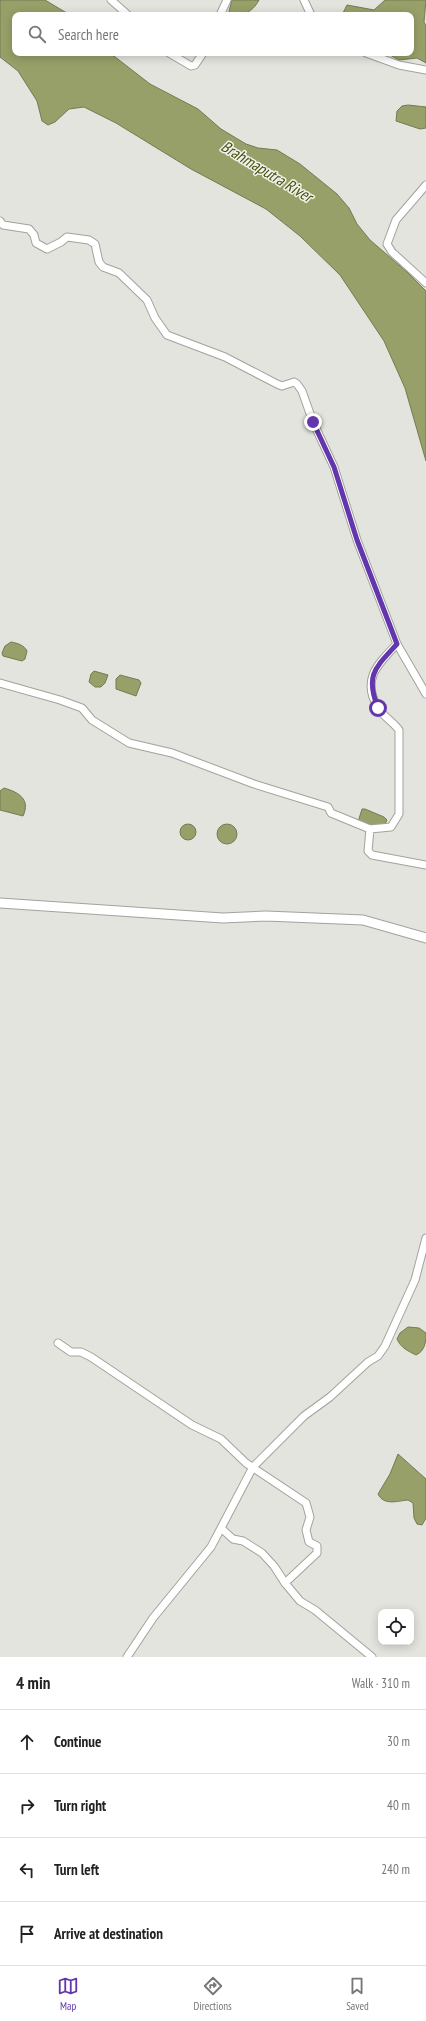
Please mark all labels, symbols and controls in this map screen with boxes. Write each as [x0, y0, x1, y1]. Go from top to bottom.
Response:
search box [12, 12, 414, 56]
icon: search [26, 23, 48, 45]
text: Search here [58, 25, 119, 44]
water label: Brahmaputra River [218, 136, 319, 207]
route end [304, 413, 322, 431]
route start [369, 699, 387, 717]
map controls [378, 1609, 414, 1645]
button: locate [378, 1609, 414, 1645]
text: 4 min [16, 1672, 50, 1694]
text: Walk · 310 m [352, 1675, 410, 1692]
icon: ahead [16, 1731, 38, 1753]
text: Continue [54, 1732, 101, 1751]
text: 30 m [387, 1733, 410, 1750]
icon: right [16, 1795, 38, 1817]
text: Turn right [54, 1796, 106, 1815]
text: 40 m [387, 1797, 410, 1814]
icon: left [16, 1859, 38, 1881]
text: Turn left [54, 1860, 99, 1879]
text: 240 m [381, 1861, 410, 1878]
icon: arrive [16, 1923, 38, 1945]
text: Arrive at destination [54, 1924, 163, 1943]
tab: Map [57, 1975, 79, 2013]
tab: Directions [194, 1975, 232, 2013]
tab: Saved [346, 1975, 369, 2013]

